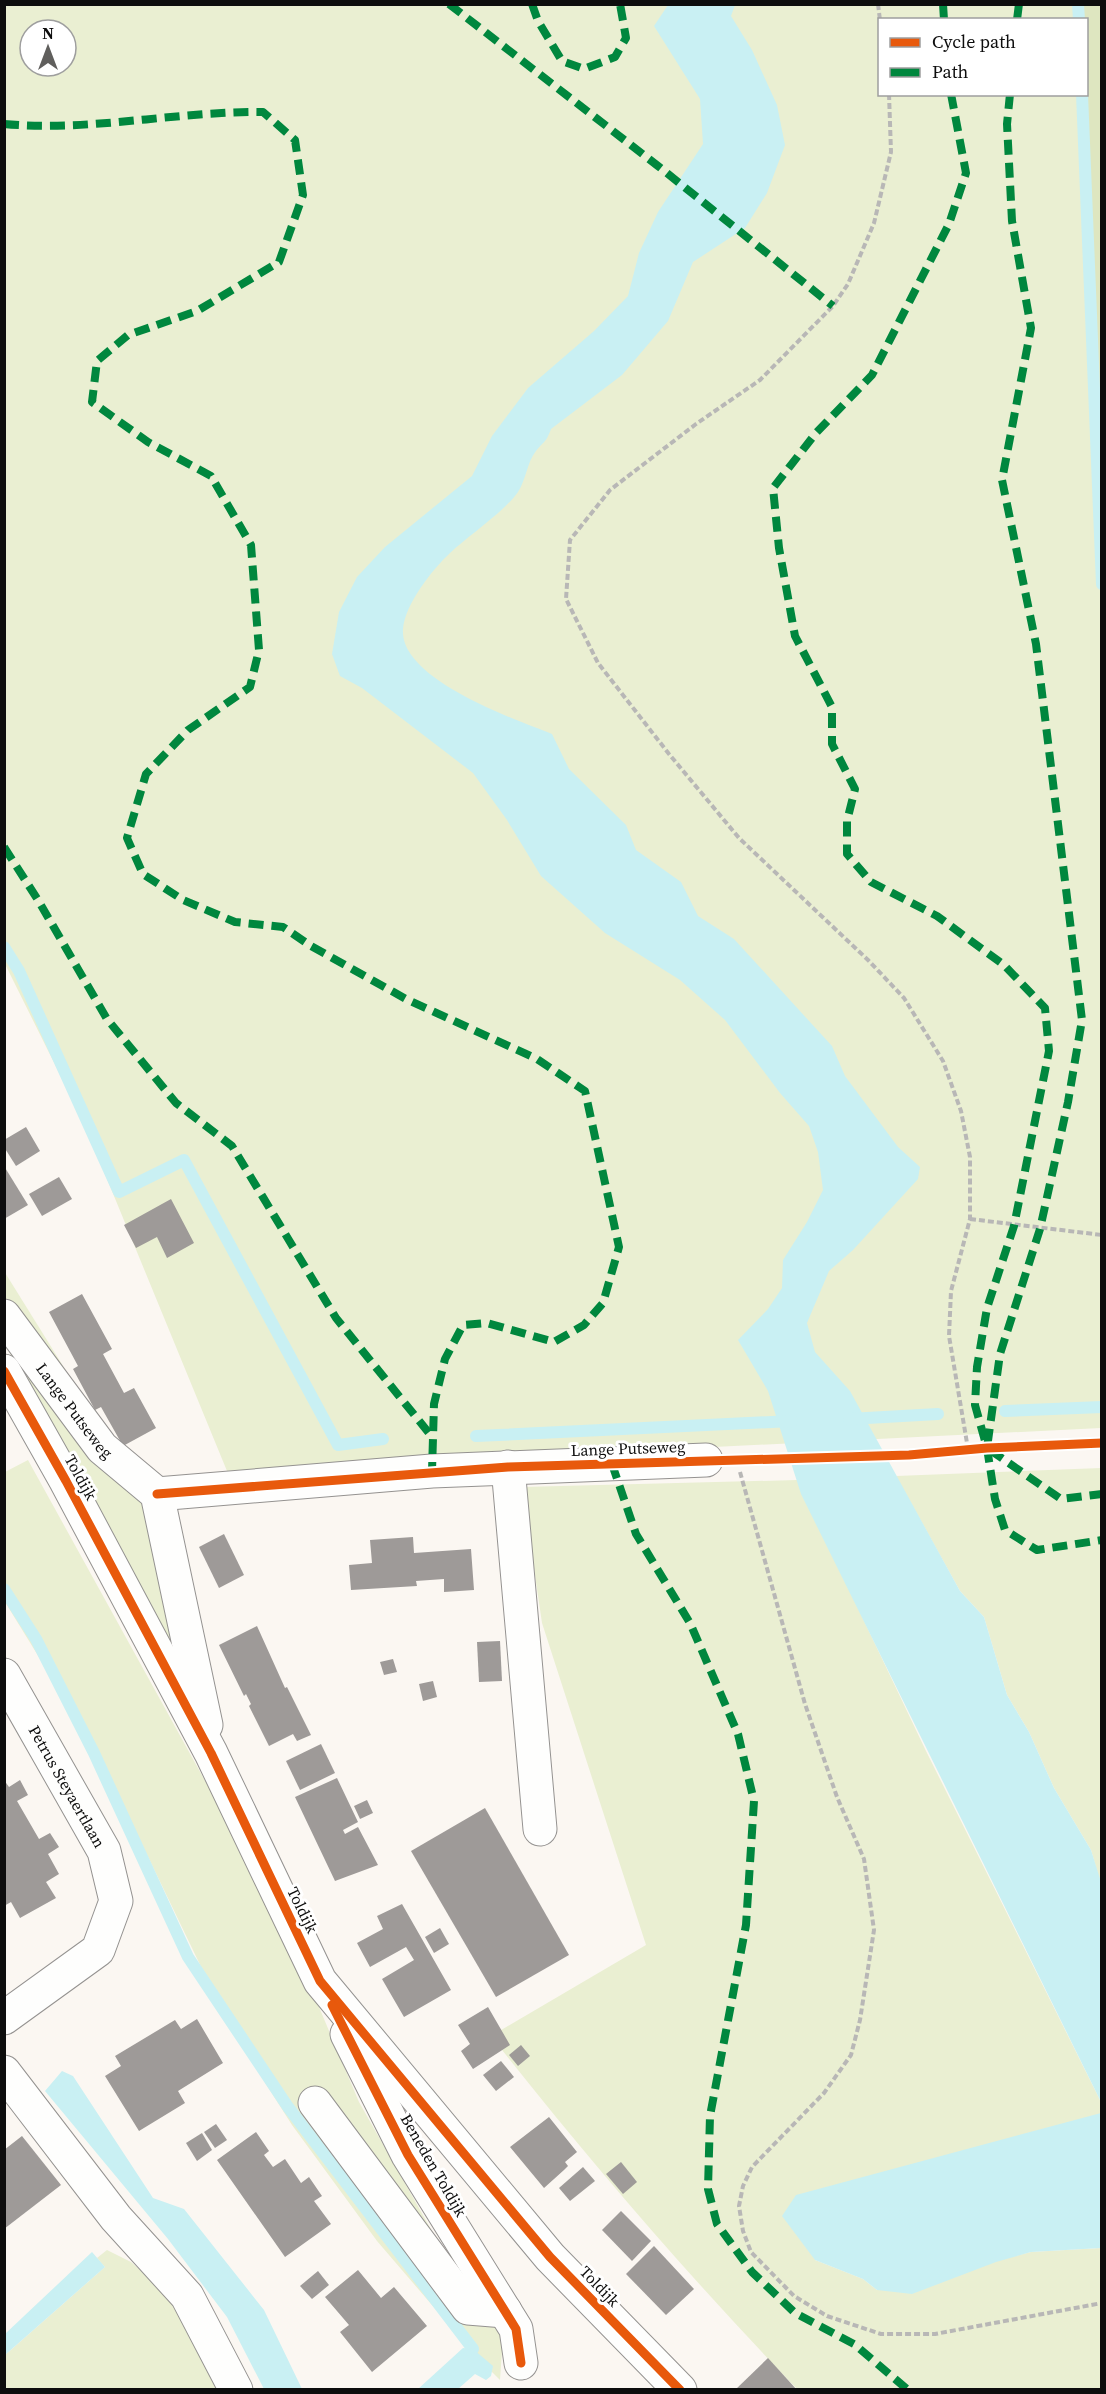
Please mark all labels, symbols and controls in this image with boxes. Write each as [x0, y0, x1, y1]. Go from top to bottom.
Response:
north arrow [18, 18, 78, 78]
legend [878, 18, 1088, 96]
text: N [42, 22, 54, 44]
text: Cycle path [932, 29, 1016, 54]
text: Path [932, 59, 969, 84]
street label: Lange Putseweg [31, 1358, 117, 1463]
street label: Lange Putseweg [570, 1435, 686, 1461]
street label: Toldijk [60, 1450, 103, 1504]
street label: Petrus Steyaertlaan [24, 1721, 111, 1852]
street label: Toldijk [282, 1883, 324, 1937]
street label: Beneden Toldijk [396, 2110, 472, 2221]
street label: Toldijk [575, 2261, 625, 2311]

